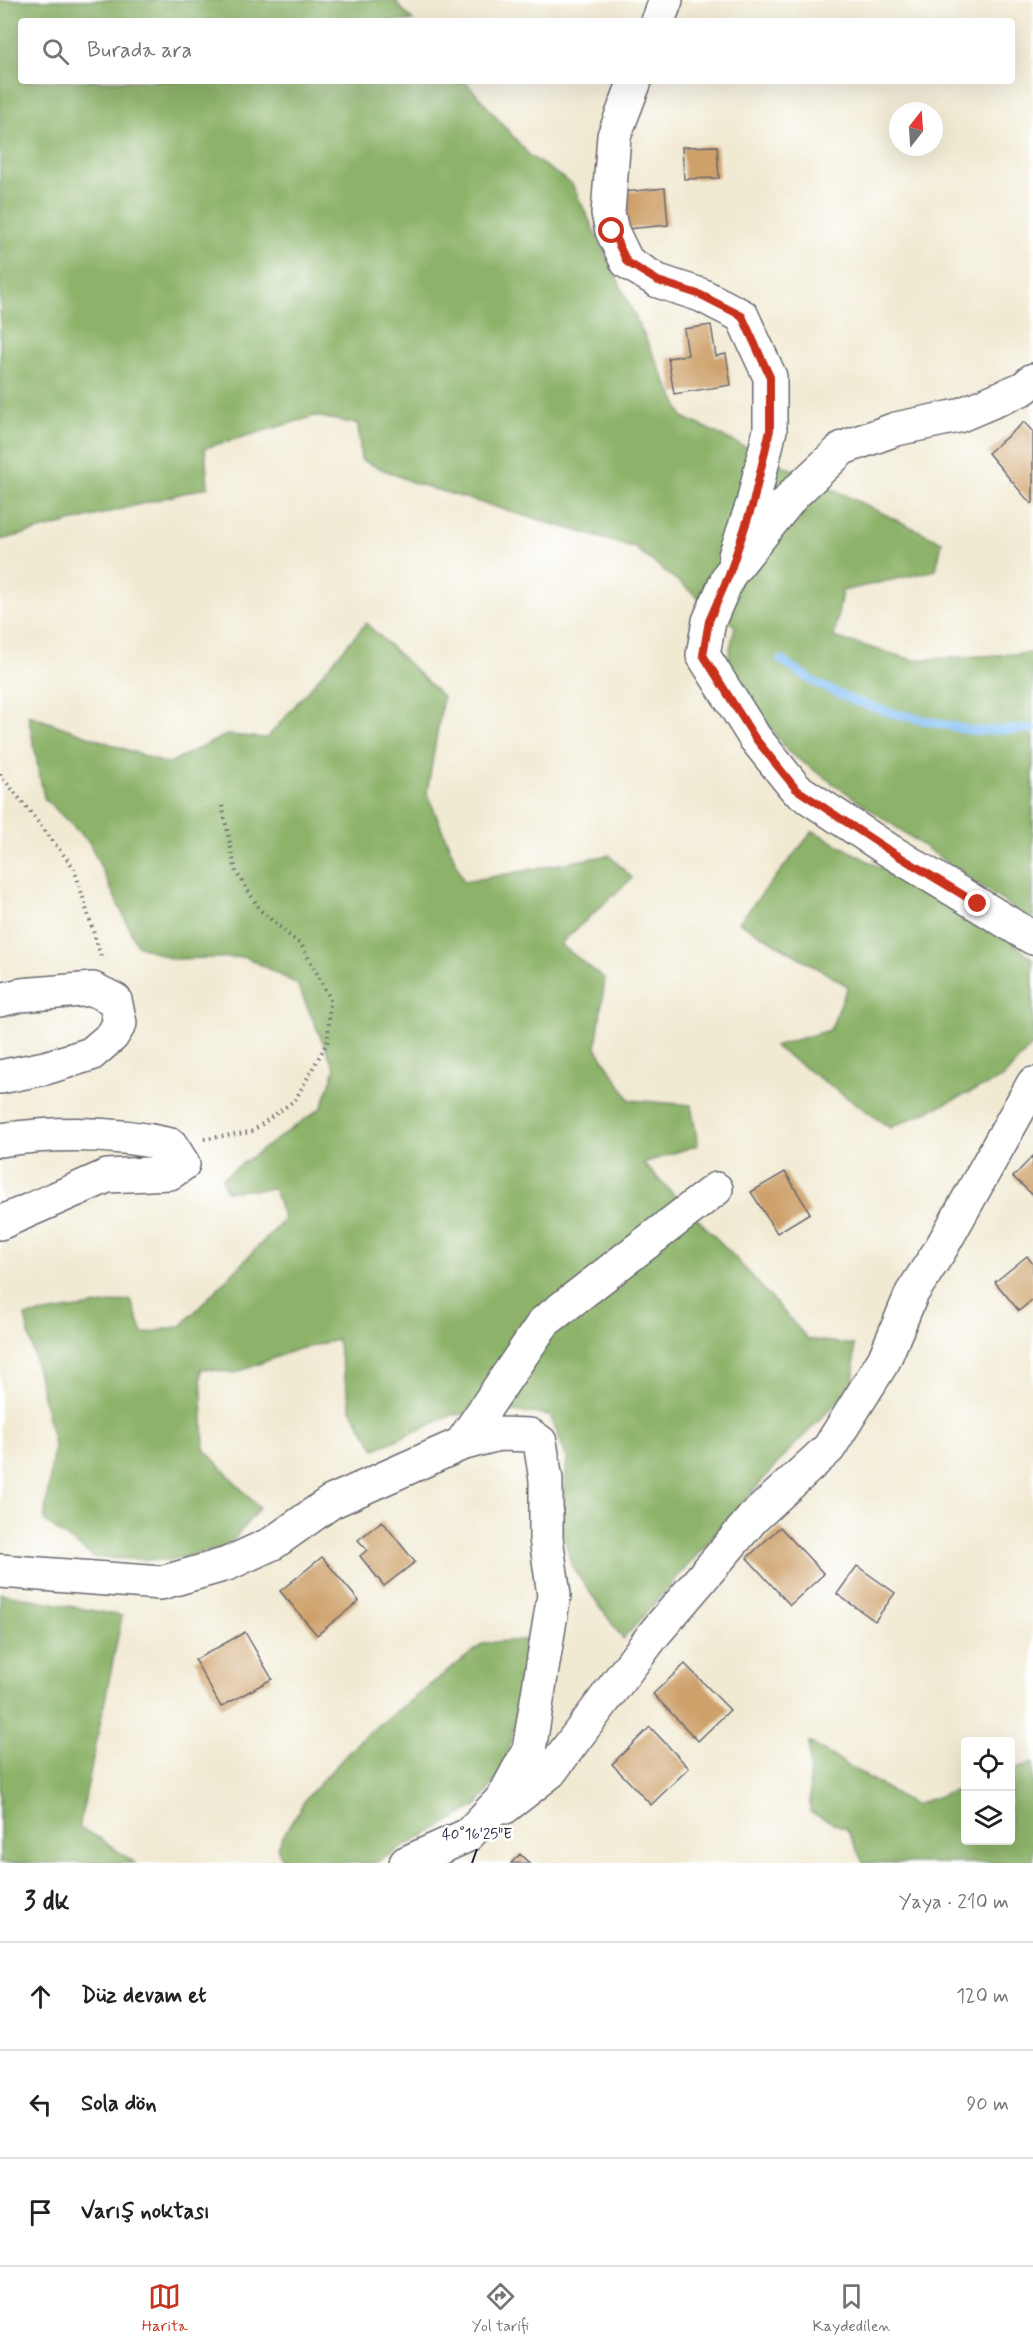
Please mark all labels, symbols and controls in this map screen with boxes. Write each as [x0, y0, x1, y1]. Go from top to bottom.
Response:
search box [18, 18, 1015, 84]
icon: search [39, 35, 72, 68]
text: Burada ara [87, 37, 192, 65]
north arrow [889, 102, 943, 156]
route start [598, 217, 624, 243]
route end [964, 890, 990, 916]
map controls [961, 1737, 1015, 1845]
button: locate [961, 1737, 1015, 1791]
button: layers [961, 1791, 1015, 1845]
text: 40°16'25"E [442, 1825, 512, 1845]
text: 3 dk [24, 1885, 69, 1919]
text: Yaya · 210 m [899, 1889, 1009, 1916]
icon: ahead [24, 1980, 57, 2013]
text: Düz devam et [81, 1982, 206, 2010]
text: 120 m [956, 1983, 1009, 2010]
icon: left [24, 2088, 57, 2121]
text: Sola dön [81, 2090, 157, 2118]
text: 90 m [966, 2091, 1009, 2118]
icon: arrive [24, 2196, 57, 2229]
text: Varış noktası [81, 2198, 210, 2226]
tab: Harita [142, 2280, 188, 2337]
tab: Yol tarifi [471, 2280, 529, 2337]
tab: Kaydedilen [813, 2280, 891, 2337]

